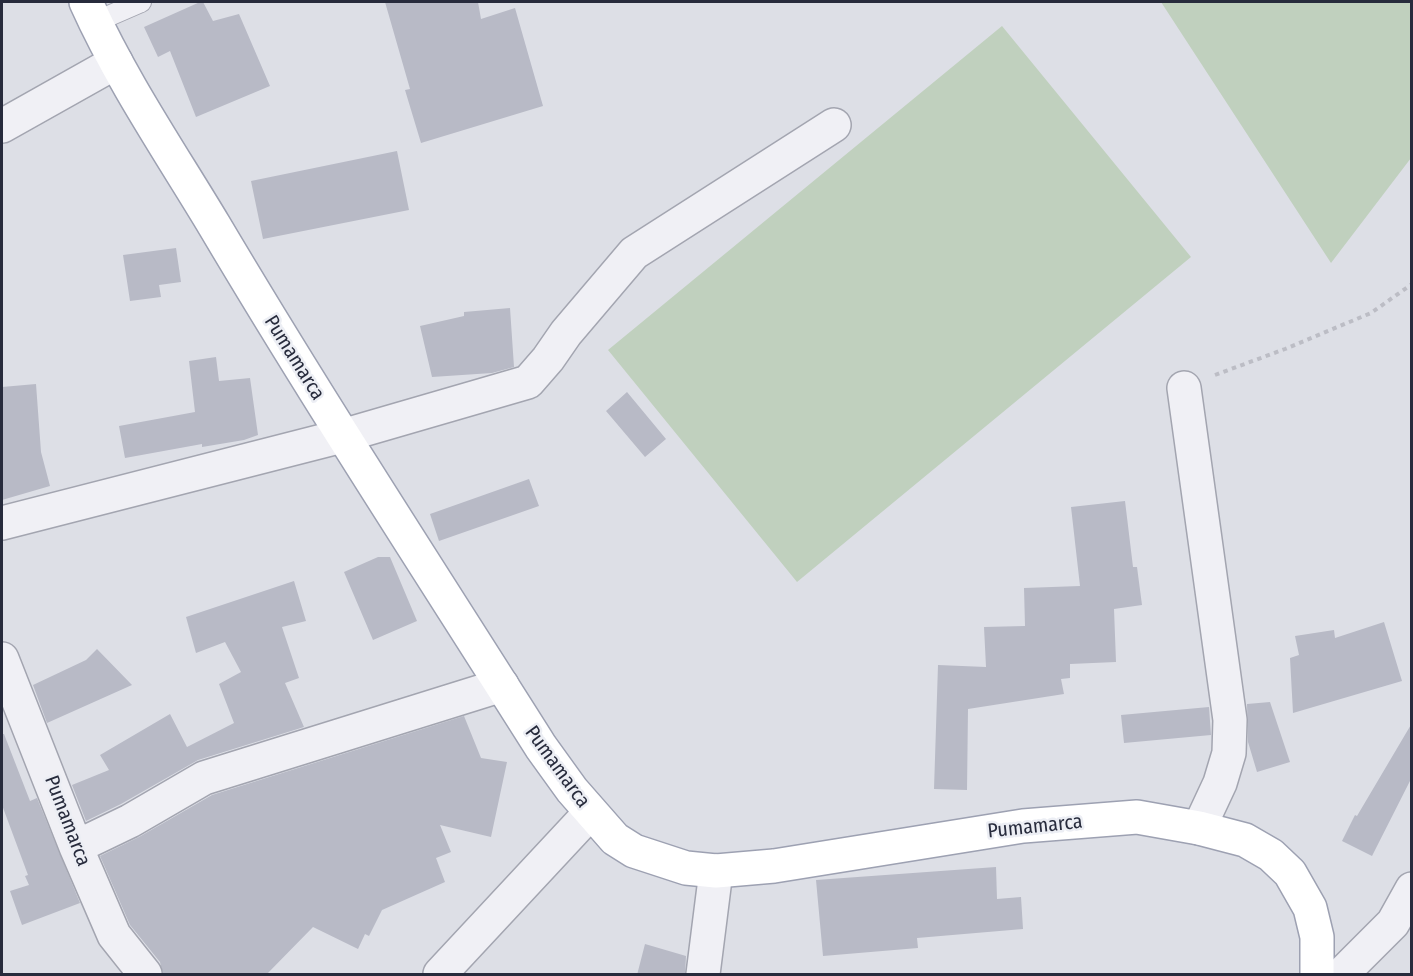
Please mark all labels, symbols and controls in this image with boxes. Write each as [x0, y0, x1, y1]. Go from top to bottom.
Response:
street label: Pumamarca [259, 311, 329, 405]
street label: Pumamarca [519, 721, 595, 813]
street label: Pumamarca [39, 772, 95, 870]
street label: Pumamarca [986, 810, 1084, 844]

